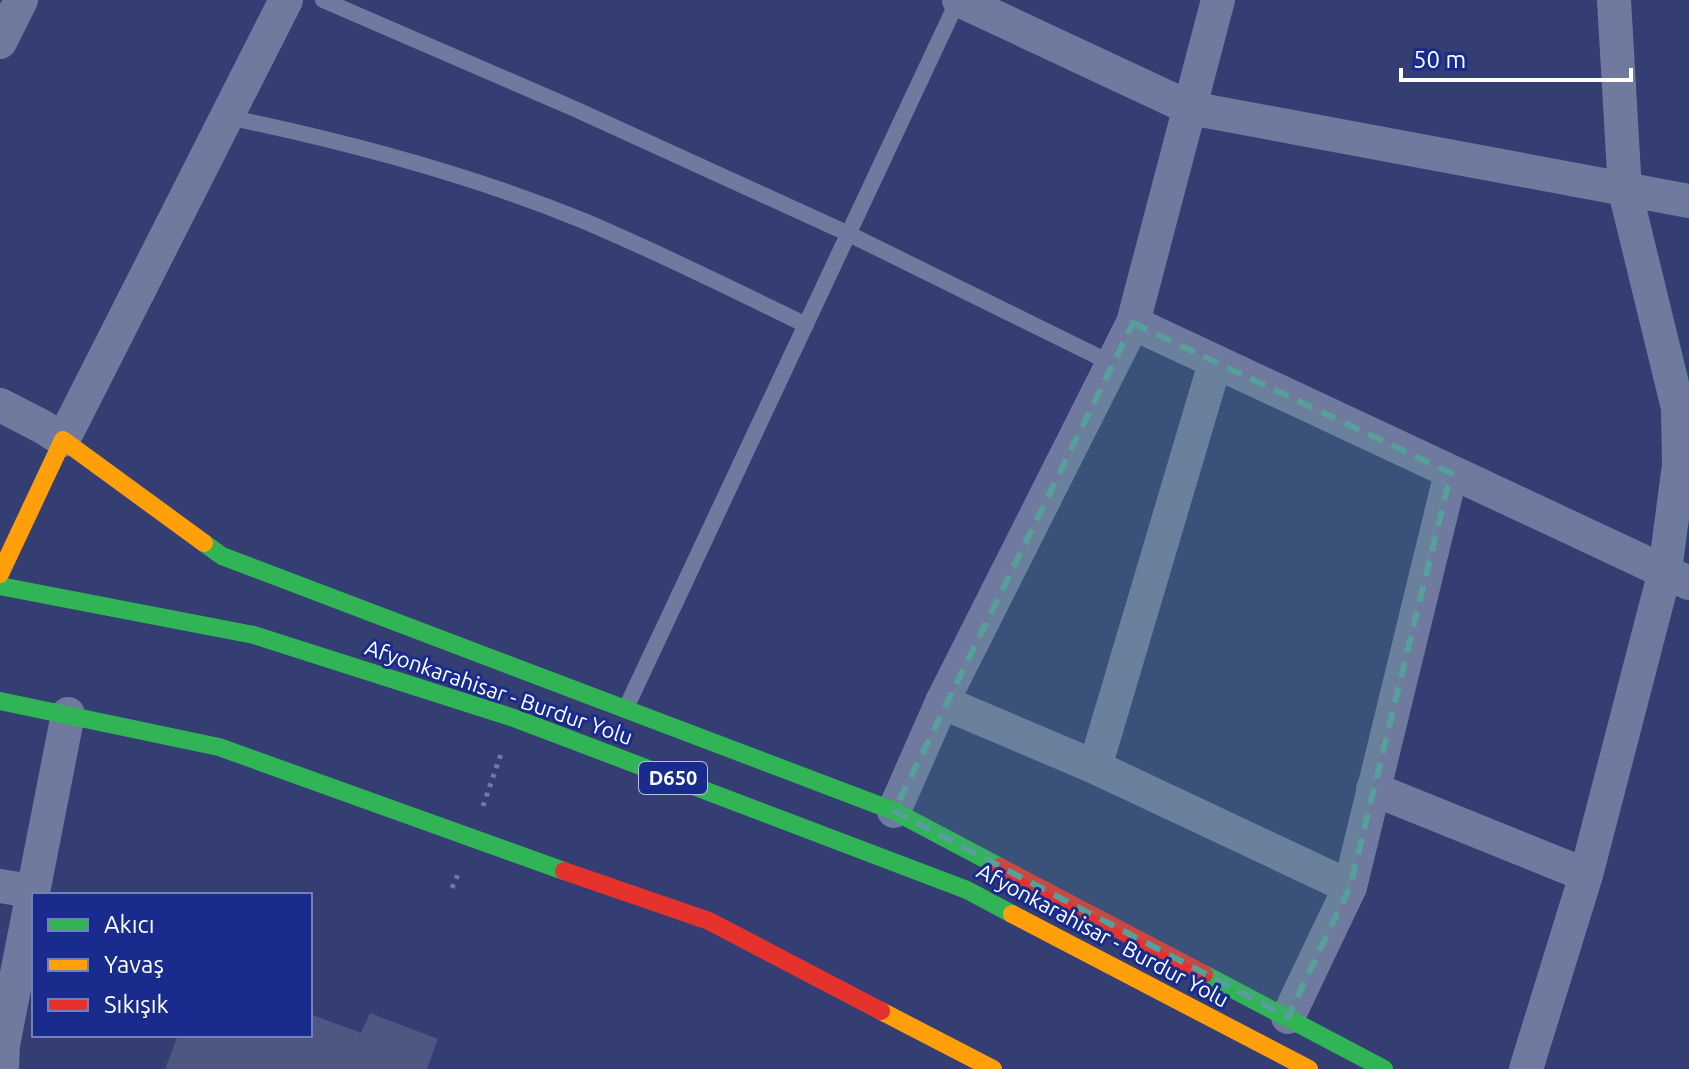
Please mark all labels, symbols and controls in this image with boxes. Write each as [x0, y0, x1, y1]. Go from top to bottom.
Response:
scale bar [1401, 32, 1631, 82]
text: 50 m [1413, 46, 1466, 73]
street label: Afyonkarahisar - Burdur Yolu [362, 634, 636, 749]
road number: D650 [639, 762, 707, 794]
street label: Afyonkarahisar - Burdur Yolu [973, 857, 1233, 1012]
legend [32, 893, 312, 1037]
text: Akıcı [104, 911, 155, 938]
text: Yavaş [104, 951, 164, 978]
text: Sıkışık [104, 991, 169, 1018]

